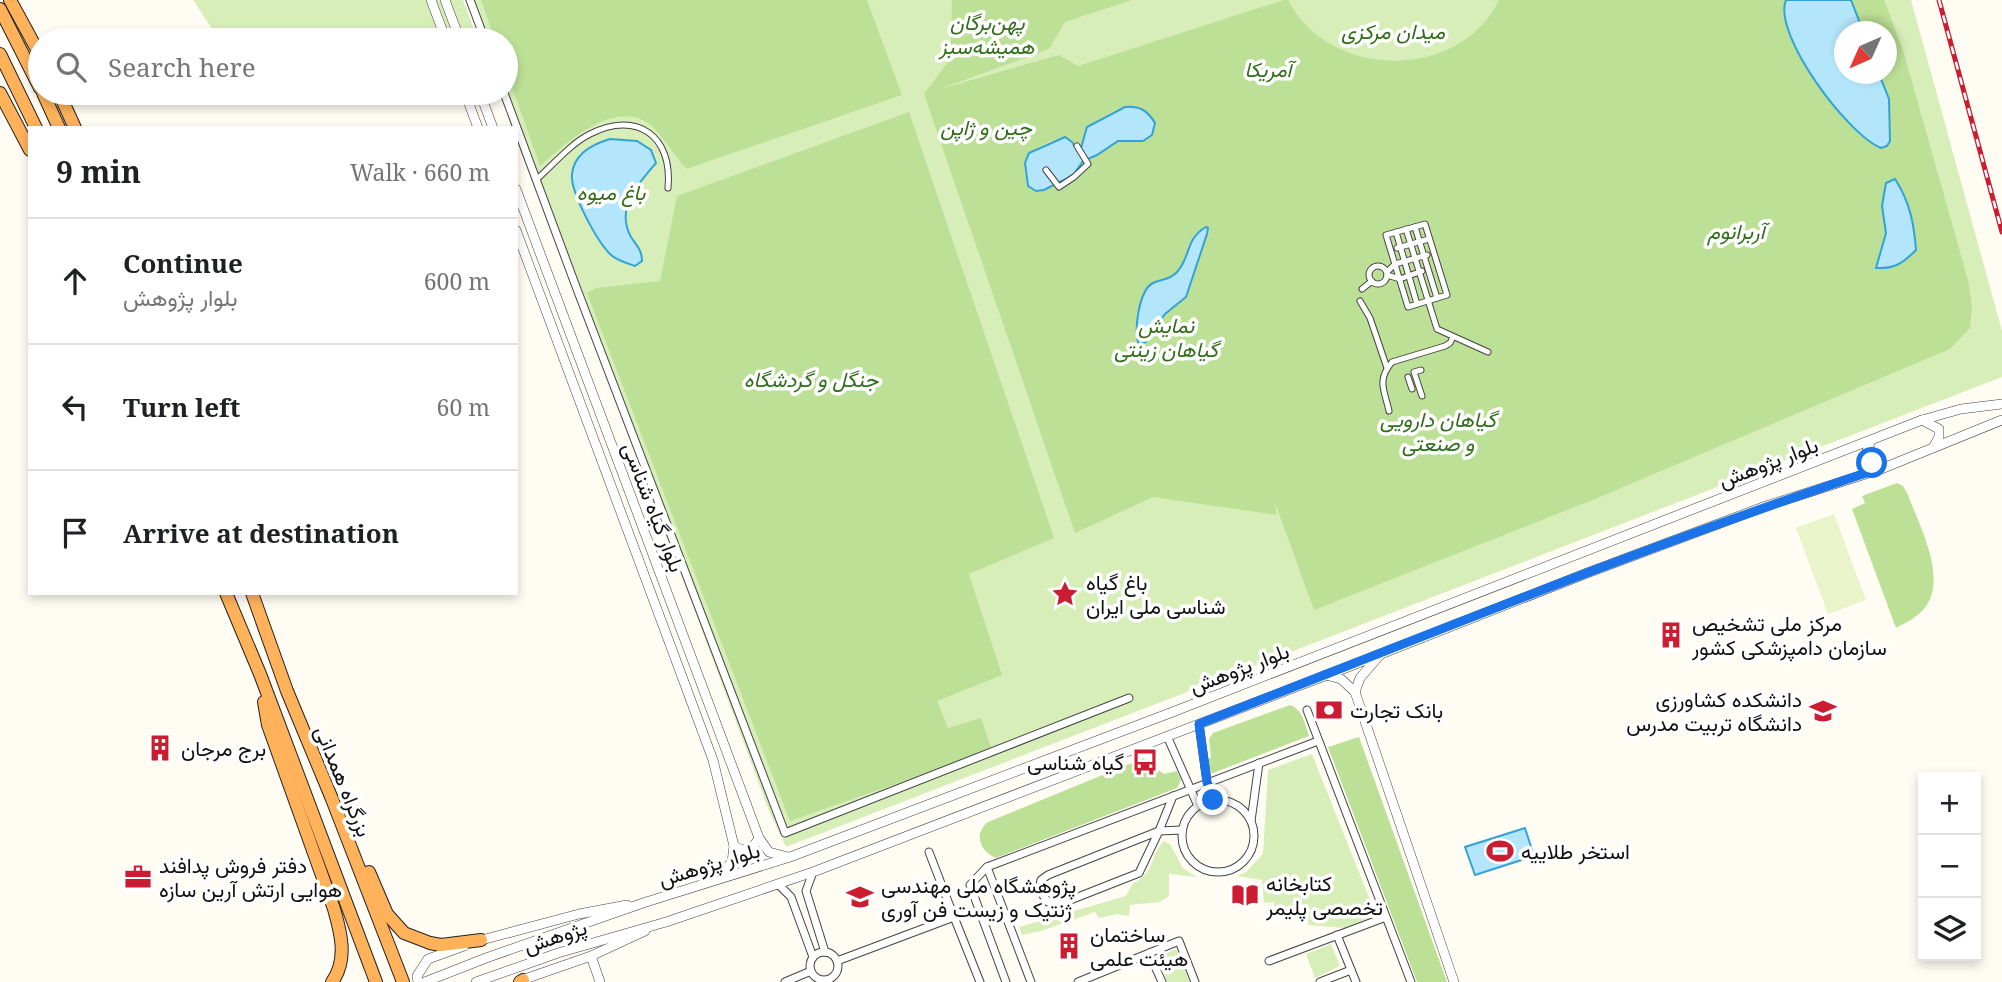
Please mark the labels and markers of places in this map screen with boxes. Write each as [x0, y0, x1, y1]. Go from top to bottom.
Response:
place label: باغ گیاه‌ شناسی ملی ایران [1086, 568, 1226, 620]
place icon: باغ گیاه‌ شناسی ملی ایران [1050, 579, 1080, 609]
place label: مرکز ملی تشخیص سازمان دامپزشکی کشور [1691, 609, 1887, 662]
building icon: مرکز ملی تشخیص سازمان دامپزشکی کشور [1656, 620, 1686, 650]
place label: دانشکده کشاورزی دانشگاه تربیت مدرس [1626, 685, 1802, 737]
bank icon: بانک تجارت [1314, 695, 1344, 725]
place label: بانک تجارت [1350, 696, 1443, 724]
school or university icon: دانشکده کشاورزی دانشگاه تربیت مدرس [1808, 696, 1838, 726]
building icon: برج مرجان [145, 733, 175, 763]
place label: برج مرجان [181, 734, 266, 763]
bus stop icon: گیاه شناسی [1130, 747, 1160, 777]
place label: گیاه شناسی [1027, 748, 1124, 776]
sports icon: استخر طلاییه [1485, 836, 1515, 866]
place label: استخر طلاییه [1521, 837, 1630, 865]
place label: دفتر فروش پدافند هوایی ارتش آرین سازه [159, 851, 342, 903]
office icon: دفتر فروش پدافند هوایی ارتش آرین سازه [123, 862, 153, 892]
place label: کتابخانه تخصصی پلیمر [1265, 869, 1383, 922]
place label: پژوهشگاه ملی مهندسی ژنتیک و زیست فن آوری [881, 871, 1076, 923]
library icon: کتابخانه تخصصی پلیمر [1230, 880, 1260, 910]
school or university icon: پژوهشگاه ملی مهندسی ژنتیک و زیست فن آوری [845, 882, 875, 912]
place label: ساختمان هیئت علمی [1090, 920, 1188, 972]
building icon: ساختمان هیئت علمی [1054, 931, 1084, 961]

